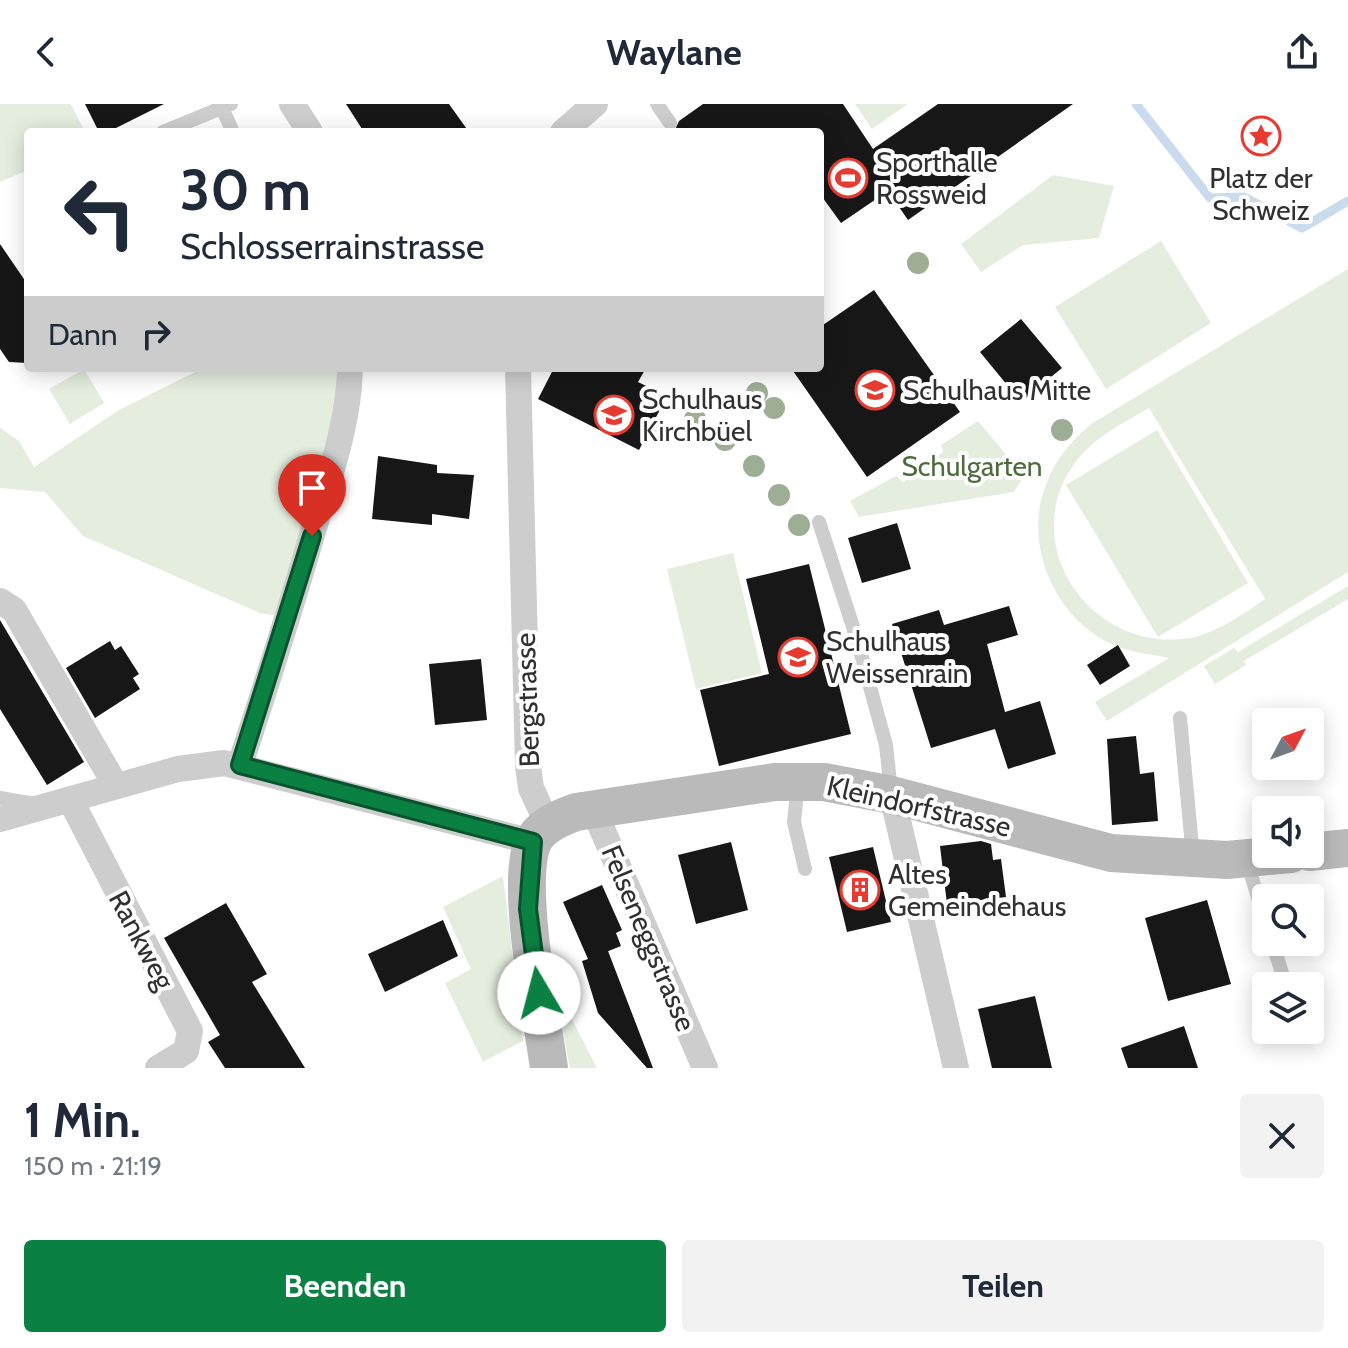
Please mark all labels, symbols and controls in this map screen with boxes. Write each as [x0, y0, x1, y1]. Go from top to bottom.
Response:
icon: back [24, 30, 68, 74]
text: Waylane [606, 30, 742, 74]
icon: share [1280, 30, 1324, 74]
place icon: Platz der Schweiz [1240, 115, 1282, 157]
place label: Sporthalle Rossweid [876, 145, 998, 211]
text: 30 m [180, 156, 311, 224]
sports icon: Sporthalle Rossweid [827, 157, 869, 199]
icon: left [48, 160, 152, 264]
place label: Platz der Schweiz [1209, 161, 1313, 227]
text: Schlosserrainstrasse [180, 224, 484, 268]
icon: right [134, 312, 178, 356]
text: Dann [48, 316, 118, 353]
school or university icon: Schulhaus Mitte [854, 369, 896, 411]
place label: Schulhaus Mitte [903, 373, 1091, 407]
place label: Schulhaus Kirchbüel [642, 382, 762, 448]
school or university icon: Schulhaus Kirchbüel [593, 394, 635, 436]
park label: Schulgarten [901, 449, 1043, 483]
pin [278, 454, 346, 536]
icon: arrive [290, 466, 334, 510]
place label: Schulhaus Weissenrain [826, 624, 969, 690]
street label: Bergstrasse [508, 632, 546, 768]
school or university icon: Schulhaus Weissenrain [777, 636, 819, 678]
north arrow [1252, 708, 1324, 780]
map controls [1252, 708, 1324, 1044]
street label: Kleindorfstrasse [824, 768, 1014, 844]
button: sound [1252, 796, 1324, 868]
street label: Felseneggstrasse [595, 840, 703, 1036]
place label: Altes Gemeindehaus [888, 857, 1066, 923]
building icon: Altes Gemeindehaus [839, 869, 881, 911]
button: search [1252, 884, 1324, 956]
street label: Rankweg [102, 885, 183, 996]
position arrow [497, 951, 581, 1035]
button: layers [1252, 972, 1324, 1044]
text: 1 Min. [24, 1091, 141, 1149]
button: close [1240, 1094, 1324, 1178]
text: 150 m · 21:19 [24, 1150, 162, 1182]
button: Beenden [24, 1240, 666, 1332]
button: Teilen [682, 1240, 1324, 1332]

